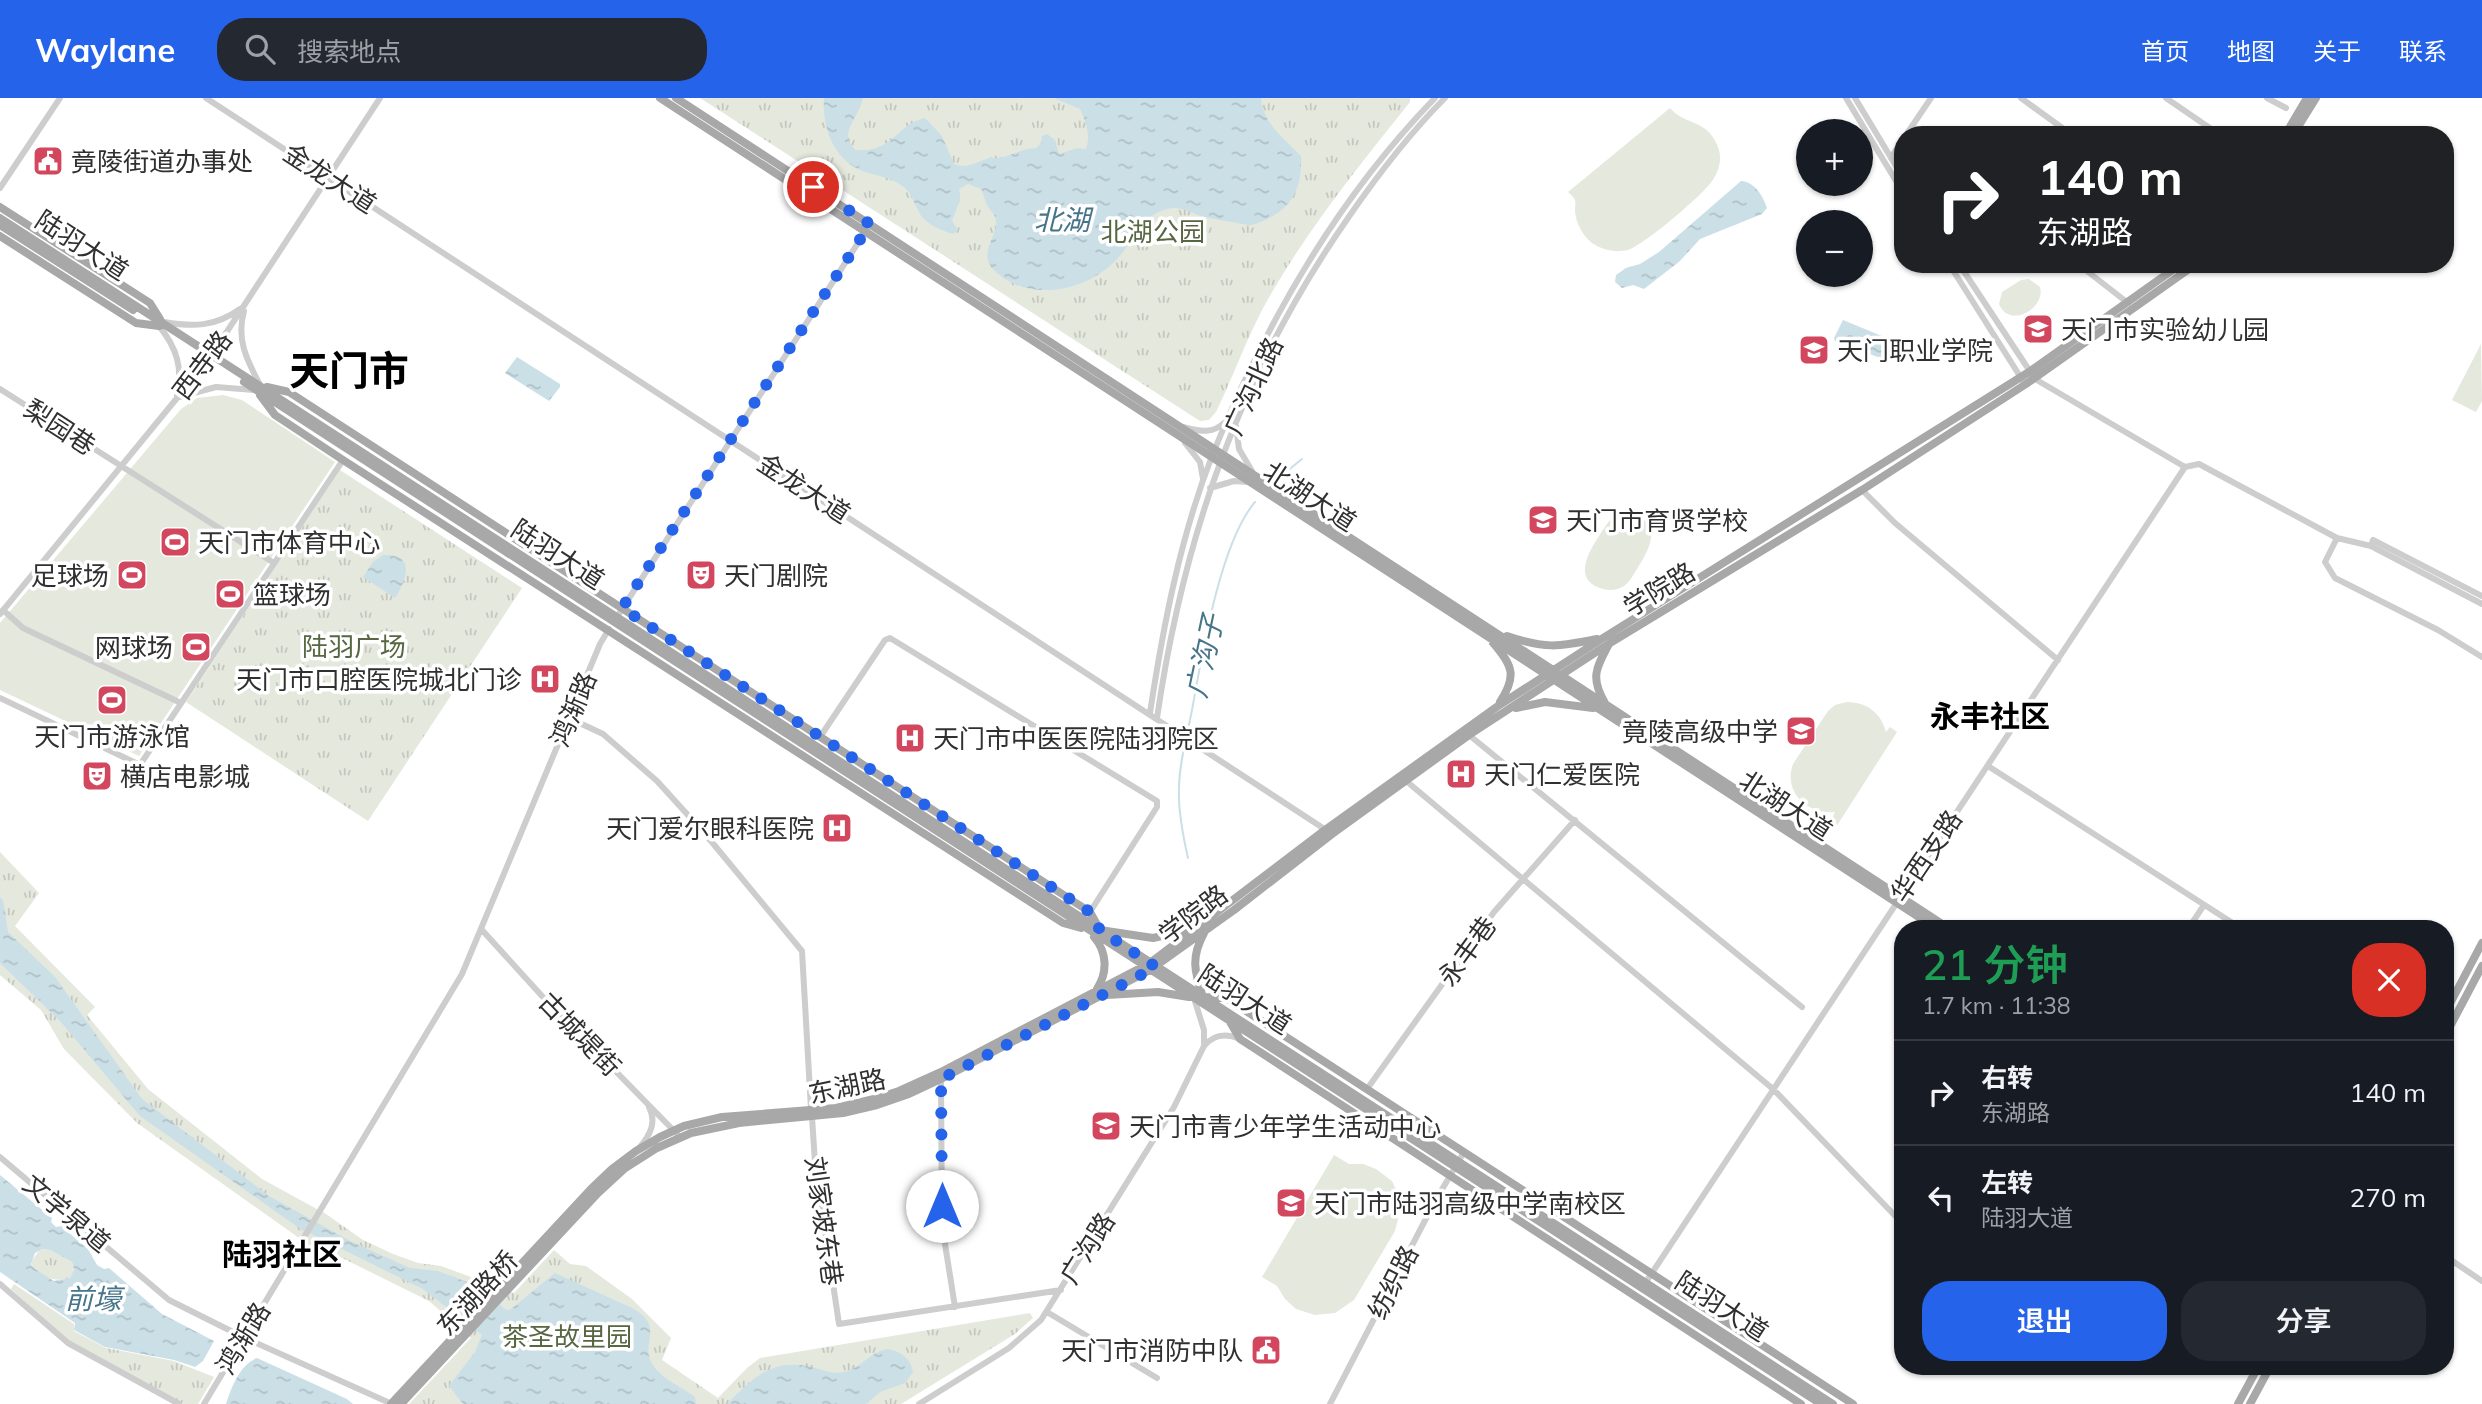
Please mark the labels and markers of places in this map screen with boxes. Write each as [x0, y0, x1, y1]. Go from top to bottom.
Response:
public building icon: 竟陵街道办事处 [31, 144, 65, 178]
place label: 竟陵街道办事处 [71, 145, 253, 178]
pin [783, 157, 843, 217]
school or university icon: 天门市实验幼儿园 [2021, 312, 2055, 346]
place label: 天门市实验幼儿园 [2061, 313, 2269, 346]
school or university icon: 天门职业学院 [1797, 333, 1831, 367]
place label: 天门职业学院 [1837, 334, 1993, 367]
school or university icon: 天门市育贤学校 [1526, 503, 1560, 537]
place label: 天门市育贤学校 [1566, 504, 1748, 537]
sports icon: 天门市体育中心 [158, 525, 192, 559]
place label: 天门市体育中心 [198, 526, 380, 559]
sports icon: 足球场 [115, 558, 149, 592]
theatre icon: 天门剧院 [684, 558, 718, 592]
place label: 足球场 [31, 559, 109, 592]
place label: 天门剧院 [724, 559, 828, 592]
sports icon: 篮球场 [213, 577, 247, 611]
place label: 篮球场 [253, 578, 331, 611]
sports icon: 网球场 [179, 630, 213, 664]
place label: 网球场 [95, 631, 173, 664]
hospital icon: 天门市口腔医院城北门诊 [528, 662, 562, 696]
place label: 天门市口腔医院城北门诊 [236, 663, 522, 696]
sports icon: 天门市游泳馆 [95, 683, 129, 717]
school or university icon: 竟陵高级中学 [1784, 714, 1818, 748]
place label: 竟陵高级中学 [1622, 715, 1778, 748]
place label: 天门市游泳馆 [34, 720, 190, 753]
hospital icon: 天门市中医医院陆羽院区 [893, 721, 927, 755]
place label: 天门市中医医院陆羽院区 [933, 722, 1219, 755]
hospital icon: 天门仁爱医院 [1444, 757, 1478, 791]
place label: 天门仁爱医院 [1484, 758, 1640, 791]
theatre icon: 横店电影城 [80, 759, 114, 793]
place label: 横店电影城 [120, 760, 250, 793]
hospital icon: 天门爱尔眼科医院 [820, 811, 854, 845]
place label: 天门爱尔眼科医院 [606, 812, 814, 845]
school or university icon: 天门市青少年学生活动中心 [1089, 1109, 1123, 1143]
place label: 天门市青少年学生活动中心 [1129, 1110, 1441, 1143]
school or university icon: 天门市陆羽高级中学南校区 [1274, 1186, 1308, 1220]
place label: 天门市陆羽高级中学南校区 [1314, 1187, 1626, 1220]
public building icon: 天门市消防中队 [1249, 1333, 1283, 1367]
place label: 天门市消防中队 [1061, 1334, 1243, 1367]

